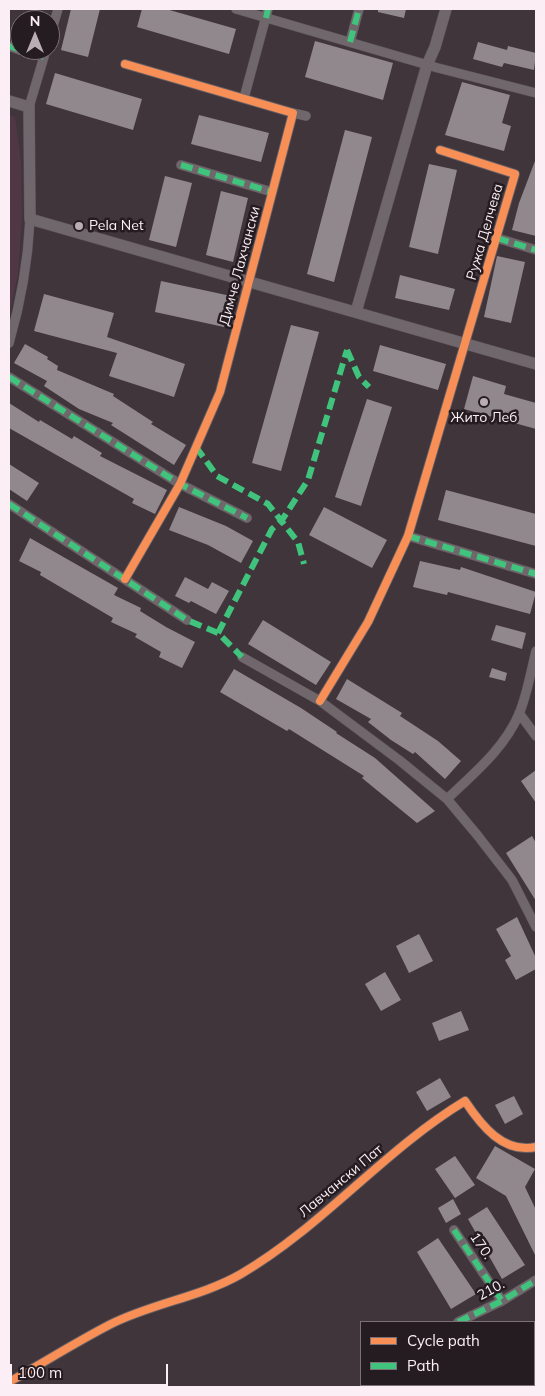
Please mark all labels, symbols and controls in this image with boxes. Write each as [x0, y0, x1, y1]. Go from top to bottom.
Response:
north arrow [10, 10, 60, 60]
text: N [30, 12, 40, 30]
street label: Ружа Делчева [463, 182, 507, 282]
street label: Димче Лахчански [216, 204, 264, 328]
place label: Pela Net [89, 218, 144, 234]
marker: Pela Net [73, 220, 85, 232]
marker: Жито Леб [478, 396, 490, 408]
place label: Жито Леб [451, 410, 517, 426]
street label: Лавчански Пат [296, 1141, 386, 1221]
street label: 170. [466, 1230, 496, 1262]
street label: 210. [475, 1276, 507, 1304]
legend [360, 1321, 535, 1386]
text: Cycle path [407, 1331, 480, 1350]
scale bar [12, 1354, 170, 1386]
text: Path [407, 1356, 439, 1375]
text: 100 m [18, 1363, 62, 1382]

